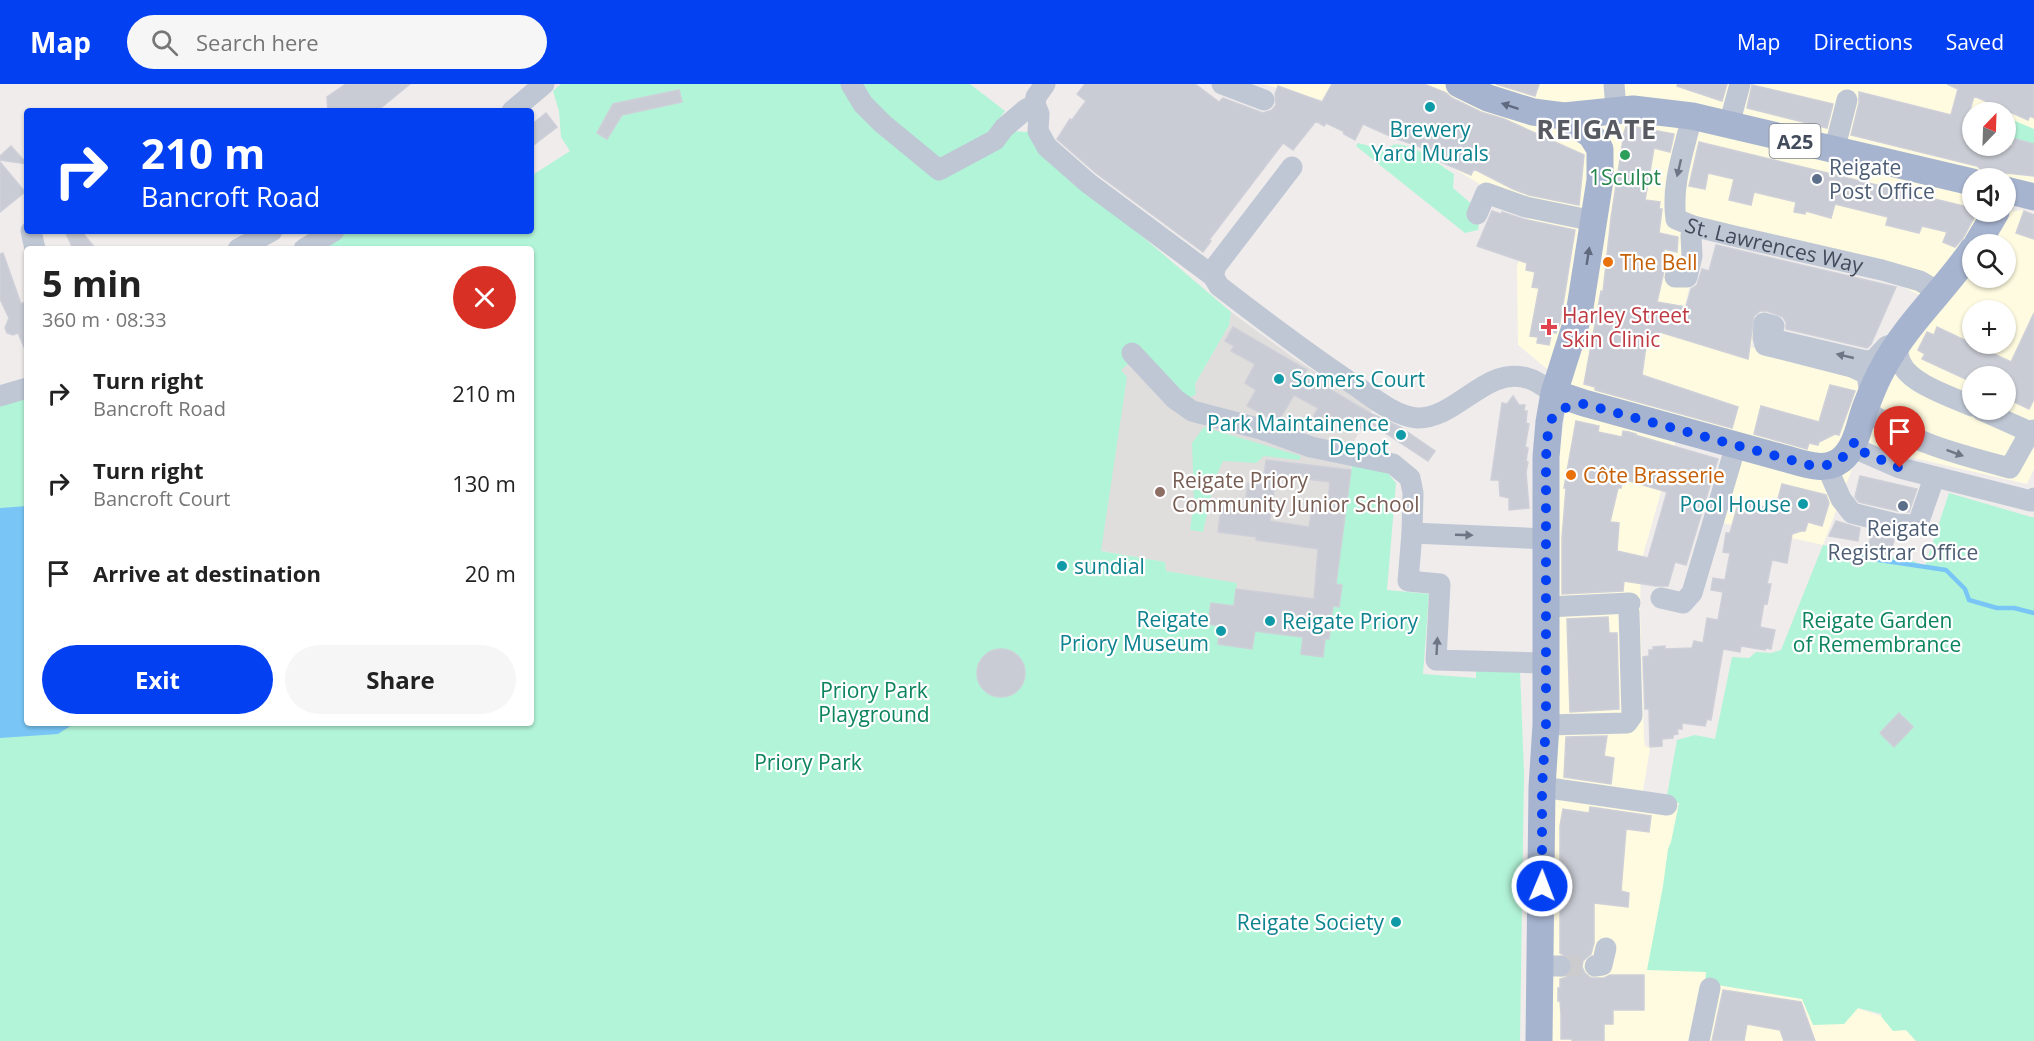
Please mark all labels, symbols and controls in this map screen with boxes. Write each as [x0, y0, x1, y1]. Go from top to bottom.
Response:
search box [127, 15, 547, 69]
text: Map [30, 23, 91, 61]
icon: search [148, 26, 181, 59]
text: Search here [196, 27, 319, 57]
text: Map [1737, 28, 1780, 56]
text: Directions [1813, 28, 1913, 56]
text: Saved [1946, 28, 2004, 56]
marker: Brewery Yard Murals [1423, 100, 1437, 114]
one-way arrow [1501, 100, 1519, 110]
north arrow [1962, 102, 2016, 156]
map controls [1962, 102, 2016, 420]
district label: REIGATE [1536, 110, 1658, 147]
place label: Brewery Yard Murals [1371, 115, 1489, 167]
text: 210 m [141, 124, 265, 181]
road number: A25 [1770, 124, 1820, 158]
icon: right [42, 132, 120, 210]
marker: 1Sculpt [1618, 148, 1632, 162]
place label: Reigate Post Office [1829, 153, 1935, 205]
one-way arrow [1674, 158, 1684, 177]
place label: 1Sculpt [1589, 163, 1661, 191]
button: sound [1962, 168, 2016, 222]
marker: Reigate Post Office [1810, 172, 1824, 186]
text: Bancroft Road [141, 178, 320, 215]
street label: St. Lawrences Way [1681, 210, 1866, 279]
button: search [1962, 234, 2016, 288]
one-way arrow [1584, 246, 1593, 265]
place label: The Bell [1620, 248, 1698, 276]
marker: The Bell [1601, 255, 1615, 269]
text: 5 min [42, 259, 142, 308]
button: close [453, 266, 516, 329]
button: + [1962, 300, 2016, 354]
place label: Harley Street Skin Clinic [1562, 301, 1689, 353]
text: 360 m · 08:33 [42, 306, 167, 333]
marker: Harley Street Skin Clinic [1540, 318, 1558, 336]
one-way arrow [1836, 351, 1855, 361]
text: Turn right [93, 365, 204, 395]
place label: Somers Court [1291, 365, 1425, 393]
button: − [1962, 366, 2016, 420]
marker: Somers Court [1272, 372, 1286, 386]
icon: right [42, 377, 75, 410]
text: 210 m [452, 378, 516, 408]
text: Bancroft Road [93, 395, 226, 422]
pin [1874, 406, 1925, 468]
place label: Park Maintainence Depot [1207, 409, 1389, 461]
icon: arrive [1883, 415, 1916, 448]
marker: Park Maintainence Depot [1394, 428, 1408, 442]
one-way arrow [1946, 448, 1964, 458]
text: Turn right [93, 455, 204, 485]
place label: Côte Brasserie [1583, 461, 1725, 489]
place label: Reigate Priory Community Junior School [1172, 466, 1420, 518]
icon: right [42, 467, 75, 500]
text: 130 m [452, 468, 516, 498]
marker: Côte Brasserie [1564, 468, 1578, 482]
text: Bancroft Court [93, 485, 230, 512]
marker: Reigate Priory Community Junior School [1153, 485, 1167, 499]
place label: Pool House [1680, 490, 1791, 518]
marker: Pool House [1796, 497, 1810, 511]
marker: Reigate Registrar Office [1896, 499, 1910, 513]
place label: Reigate Registrar Office [1828, 514, 1978, 566]
one-way arrow [1455, 530, 1474, 539]
place label: sundial [1074, 552, 1145, 580]
icon: arrive [42, 557, 75, 590]
text: Arrive at destination [93, 558, 321, 588]
text: 20 m [465, 558, 516, 588]
marker: sundial [1055, 559, 1069, 573]
place label: Reigate Priory Museum [1059, 605, 1209, 657]
park label: Reigate Garden of Remembrance [1793, 606, 1961, 658]
place label: Reigate Priory [1282, 607, 1419, 635]
marker: Reigate Priory [1263, 614, 1277, 628]
marker: Reigate Priory Museum [1214, 624, 1228, 638]
one-way arrow [1433, 636, 1442, 655]
button: Exit [42, 645, 273, 714]
button: Share [285, 645, 516, 714]
park label: Priory Park Playground [818, 676, 930, 728]
park label: Priory Park [754, 748, 862, 776]
position arrow [1510, 854, 1574, 918]
place label: Reigate Society [1237, 908, 1384, 936]
marker: Reigate Society [1389, 915, 1403, 929]

